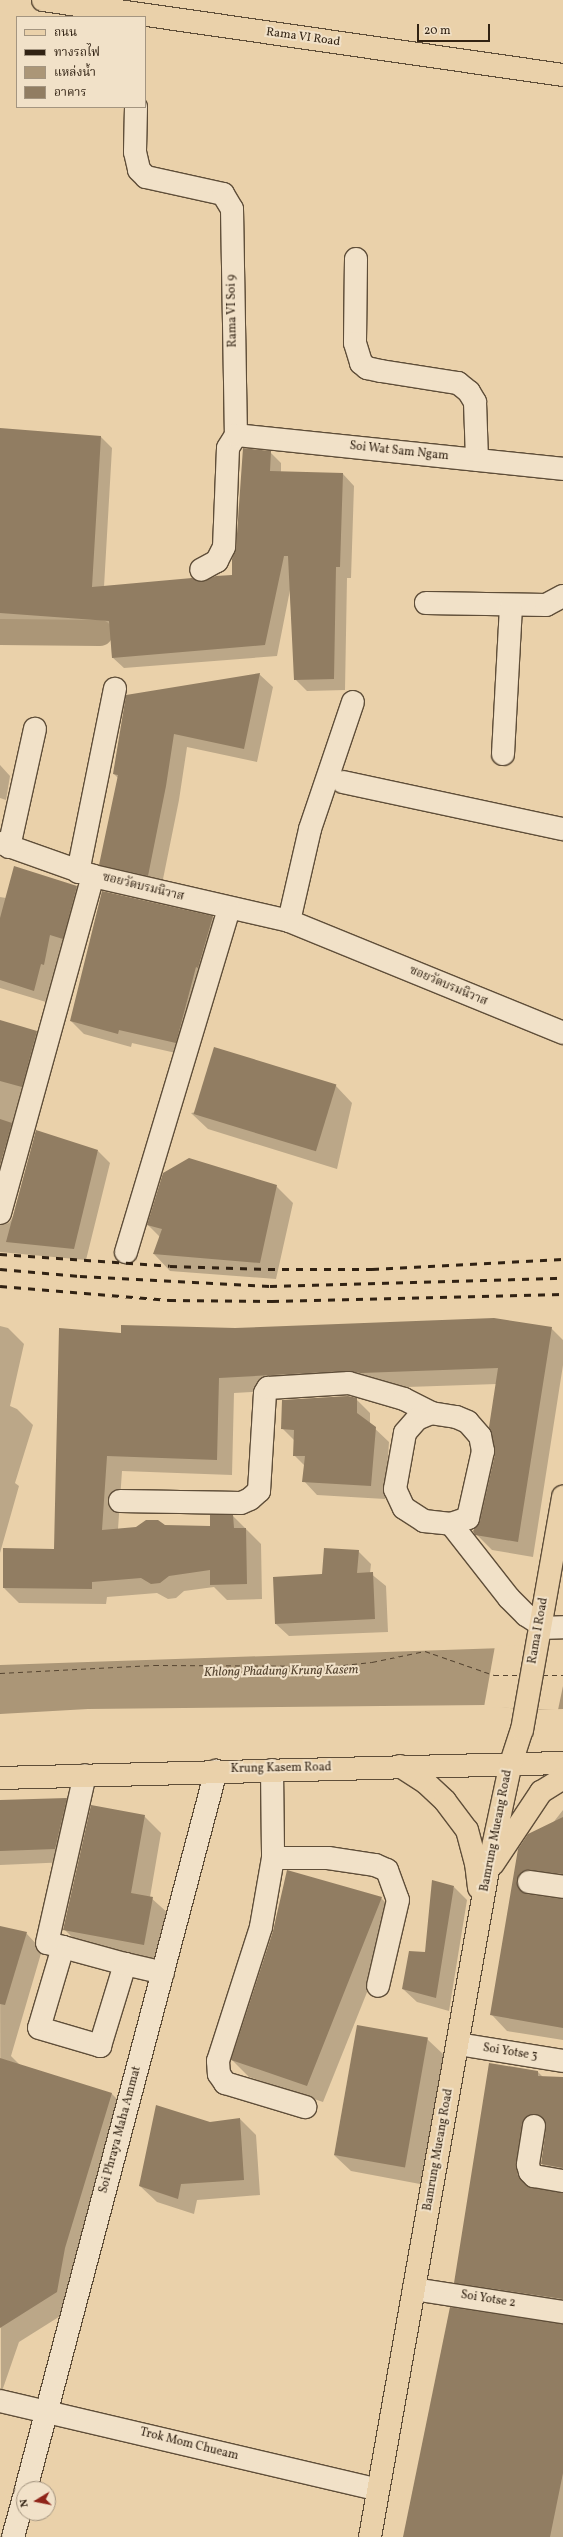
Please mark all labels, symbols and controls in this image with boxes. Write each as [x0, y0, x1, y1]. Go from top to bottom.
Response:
legend [16, 16, 146, 108]
scale bar [419, 16, 492, 42]
text: 20 m [424, 23, 451, 39]
text: ถนน [54, 25, 77, 41]
street label: Rama VI Road [265, 26, 341, 50]
text: ทางรถไฟ [54, 45, 100, 61]
text: แหล่งน้ำ [54, 65, 96, 81]
text: อาคาร [54, 85, 86, 101]
street label: Rama VI Soi 9 [225, 274, 241, 348]
street label: Soi Wat Sam Ngam [349, 440, 449, 464]
street label: ซอยวัดบรมนิวาส [101, 871, 185, 905]
street label: ซอยวัดบรมนิวาส [407, 964, 489, 1010]
street label: Rama I Road [526, 1597, 552, 1665]
water label: Khlong Phadung Krung Kasem [204, 1663, 358, 1681]
street label: Krung Kasem Road [231, 1761, 331, 1777]
street label: Bamrung Mueang Road [478, 1769, 516, 1893]
street label: Soi Yotse 3 [481, 2042, 539, 2064]
street label: Soi Phraya Maha Ammat [97, 2065, 145, 2195]
street label: Bamrung Mueang Road [421, 2088, 457, 2212]
street label: Soi Yotse 2 [459, 2289, 517, 2311]
street label: Trok Mom Chueam [138, 2426, 240, 2464]
north arrow [16, 2481, 56, 2521]
text: N [17, 2498, 33, 2508]

